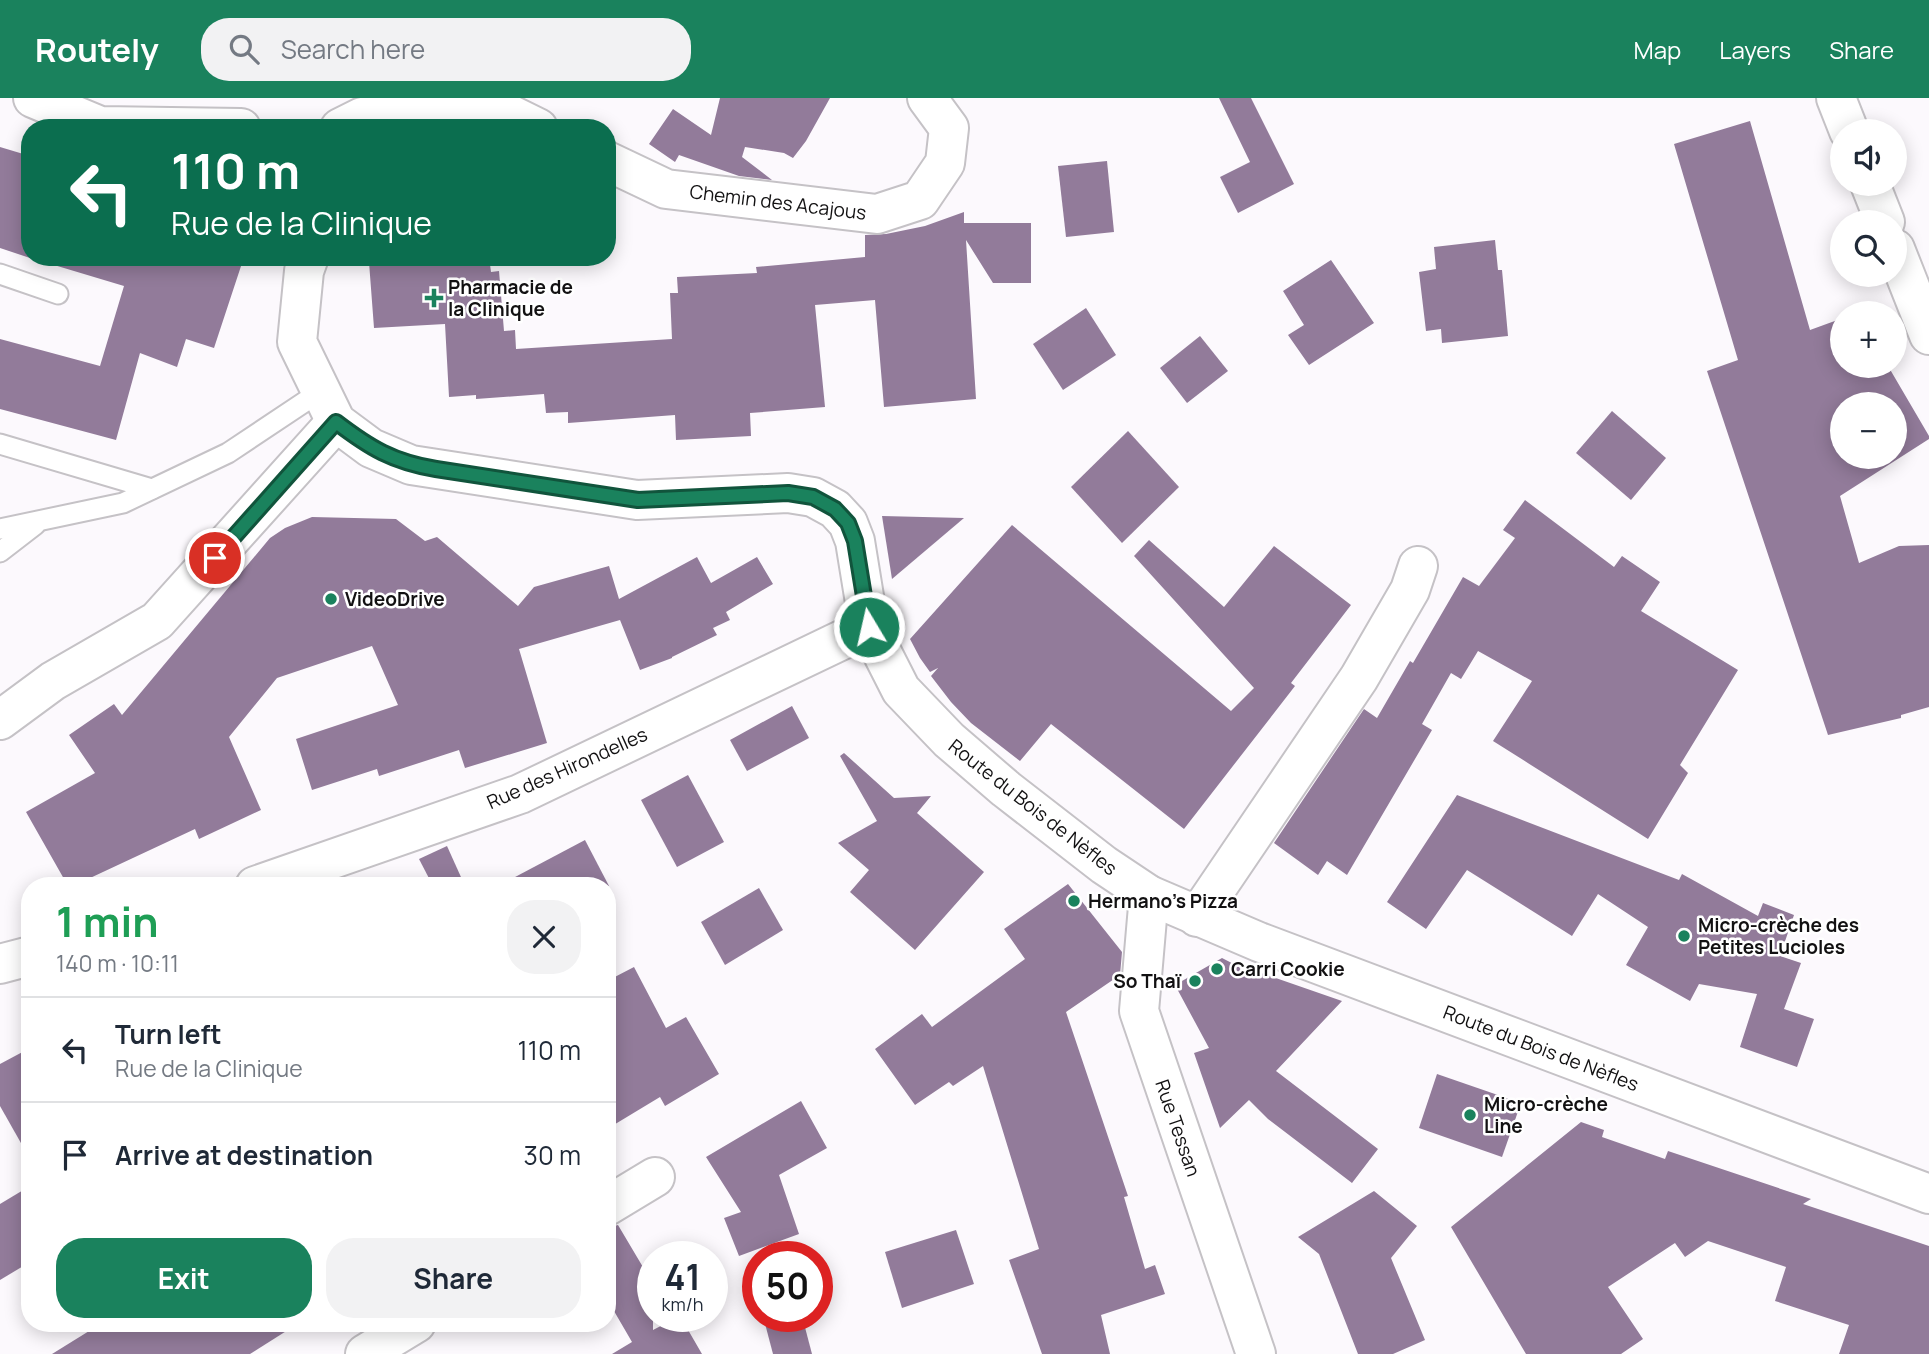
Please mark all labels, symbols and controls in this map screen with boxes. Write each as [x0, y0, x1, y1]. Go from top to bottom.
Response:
search box [201, 18, 691, 81]
text: Routely [35, 27, 159, 72]
icon: search [225, 30, 263, 68]
text: Search here [281, 31, 425, 67]
text: Map [1634, 33, 1681, 66]
text: Layers [1719, 33, 1791, 66]
text: Share [1829, 33, 1894, 66]
map controls [1830, 119, 1907, 469]
button: sound [1830, 119, 1907, 196]
text: 110 m [171, 137, 300, 204]
icon: left [56, 147, 147, 238]
street label: Chemin des Acajous [688, 178, 868, 226]
text: Rue de la Clinique [171, 201, 432, 245]
button: search [1830, 210, 1907, 287]
place label: Pharmacie de la Clinique [448, 274, 573, 322]
marker: Pharmacie de la Clinique [426, 290, 442, 306]
button: + [1830, 301, 1907, 378]
button: − [1830, 392, 1907, 469]
pin [185, 528, 245, 588]
icon: arrive [196, 539, 234, 577]
place label: VideoDrive [345, 586, 445, 612]
position arrow [832, 590, 906, 664]
marker: VideoDrive [323, 591, 339, 607]
street label: Rue des Hirondelles [483, 721, 651, 815]
street label: Route du Bois de Nèfles [943, 733, 1123, 881]
place label: Hermano's Pizza [1088, 888, 1238, 914]
text: 1 min [56, 892, 159, 950]
marker: Hermano's Pizza [1066, 893, 1082, 909]
button: close [507, 900, 581, 974]
place label: Micro-crèche des Petites Lucioles [1698, 912, 1859, 960]
marker: Micro-crèche des Petites Lucioles [1676, 928, 1692, 944]
text: 140 m · 10:11 [56, 947, 179, 979]
place label: Carri Cookie [1231, 956, 1345, 982]
marker: Carri Cookie [1209, 961, 1225, 977]
place label: So Thaï [1113, 968, 1182, 994]
marker: So Thaï [1187, 973, 1203, 989]
street label: Route du Bois de Nèfles [1440, 999, 1642, 1097]
text: Turn left [115, 1016, 222, 1052]
icon: left [56, 1031, 94, 1069]
text: 110 m [518, 1032, 581, 1068]
text: Rue de la Clinique [115, 1052, 303, 1084]
street label: Rue Tessan [1149, 1076, 1207, 1180]
place label: Micro-crèche Line [1484, 1091, 1608, 1139]
marker: Micro-crèche Line [1462, 1107, 1478, 1123]
icon: arrive [56, 1136, 94, 1174]
text: Arrive at destination [115, 1137, 373, 1173]
text: 30 m [524, 1137, 581, 1173]
button: Exit [56, 1238, 312, 1318]
button: Share [326, 1238, 581, 1318]
speed limit sign: 50 [742, 1241, 833, 1332]
text: 41 [664, 1253, 701, 1301]
text: km/h [662, 1292, 703, 1316]

